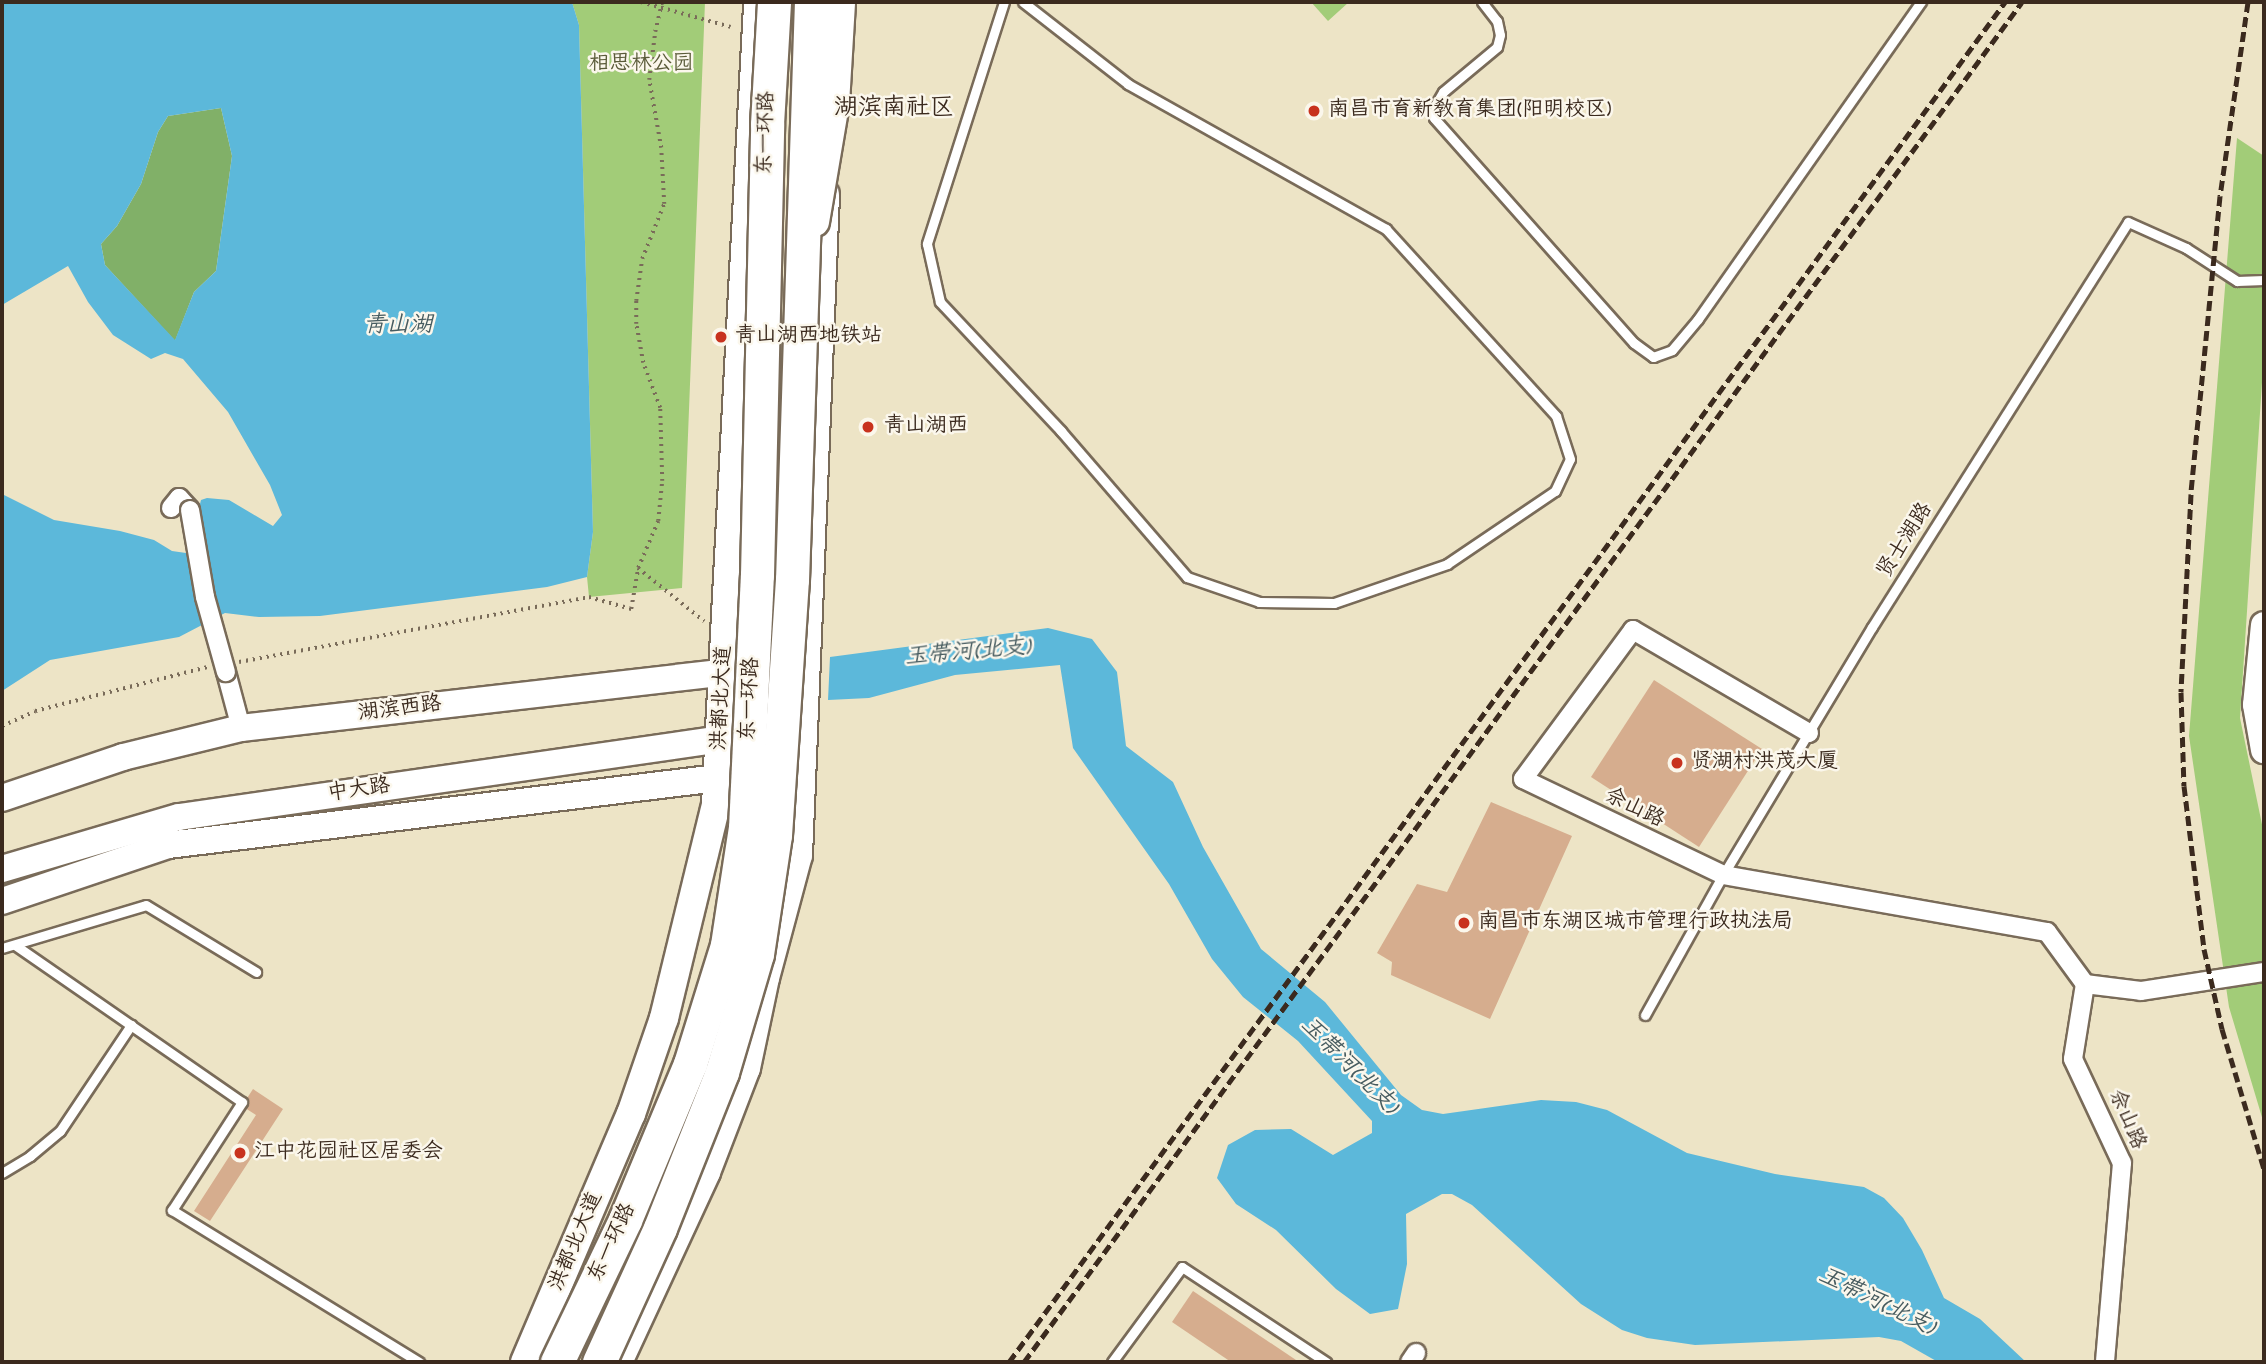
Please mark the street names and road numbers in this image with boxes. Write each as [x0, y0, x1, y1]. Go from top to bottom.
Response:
street label: 东一环路 [753, 91, 781, 175]
street label: 贤士湖路 [1873, 499, 1939, 583]
street label: 洪都北大道 [708, 645, 738, 751]
street label: 东一环路 [736, 656, 766, 742]
street label: 湖滨西路 [357, 692, 443, 728]
street label: 中大路 [326, 774, 392, 808]
street label: 佘山路 [1600, 784, 1668, 834]
street label: 佘山路 [2102, 1086, 2150, 1154]
street label: 洪都北大道 [545, 1189, 609, 1295]
street label: 东一环路 [584, 1200, 642, 1286]

